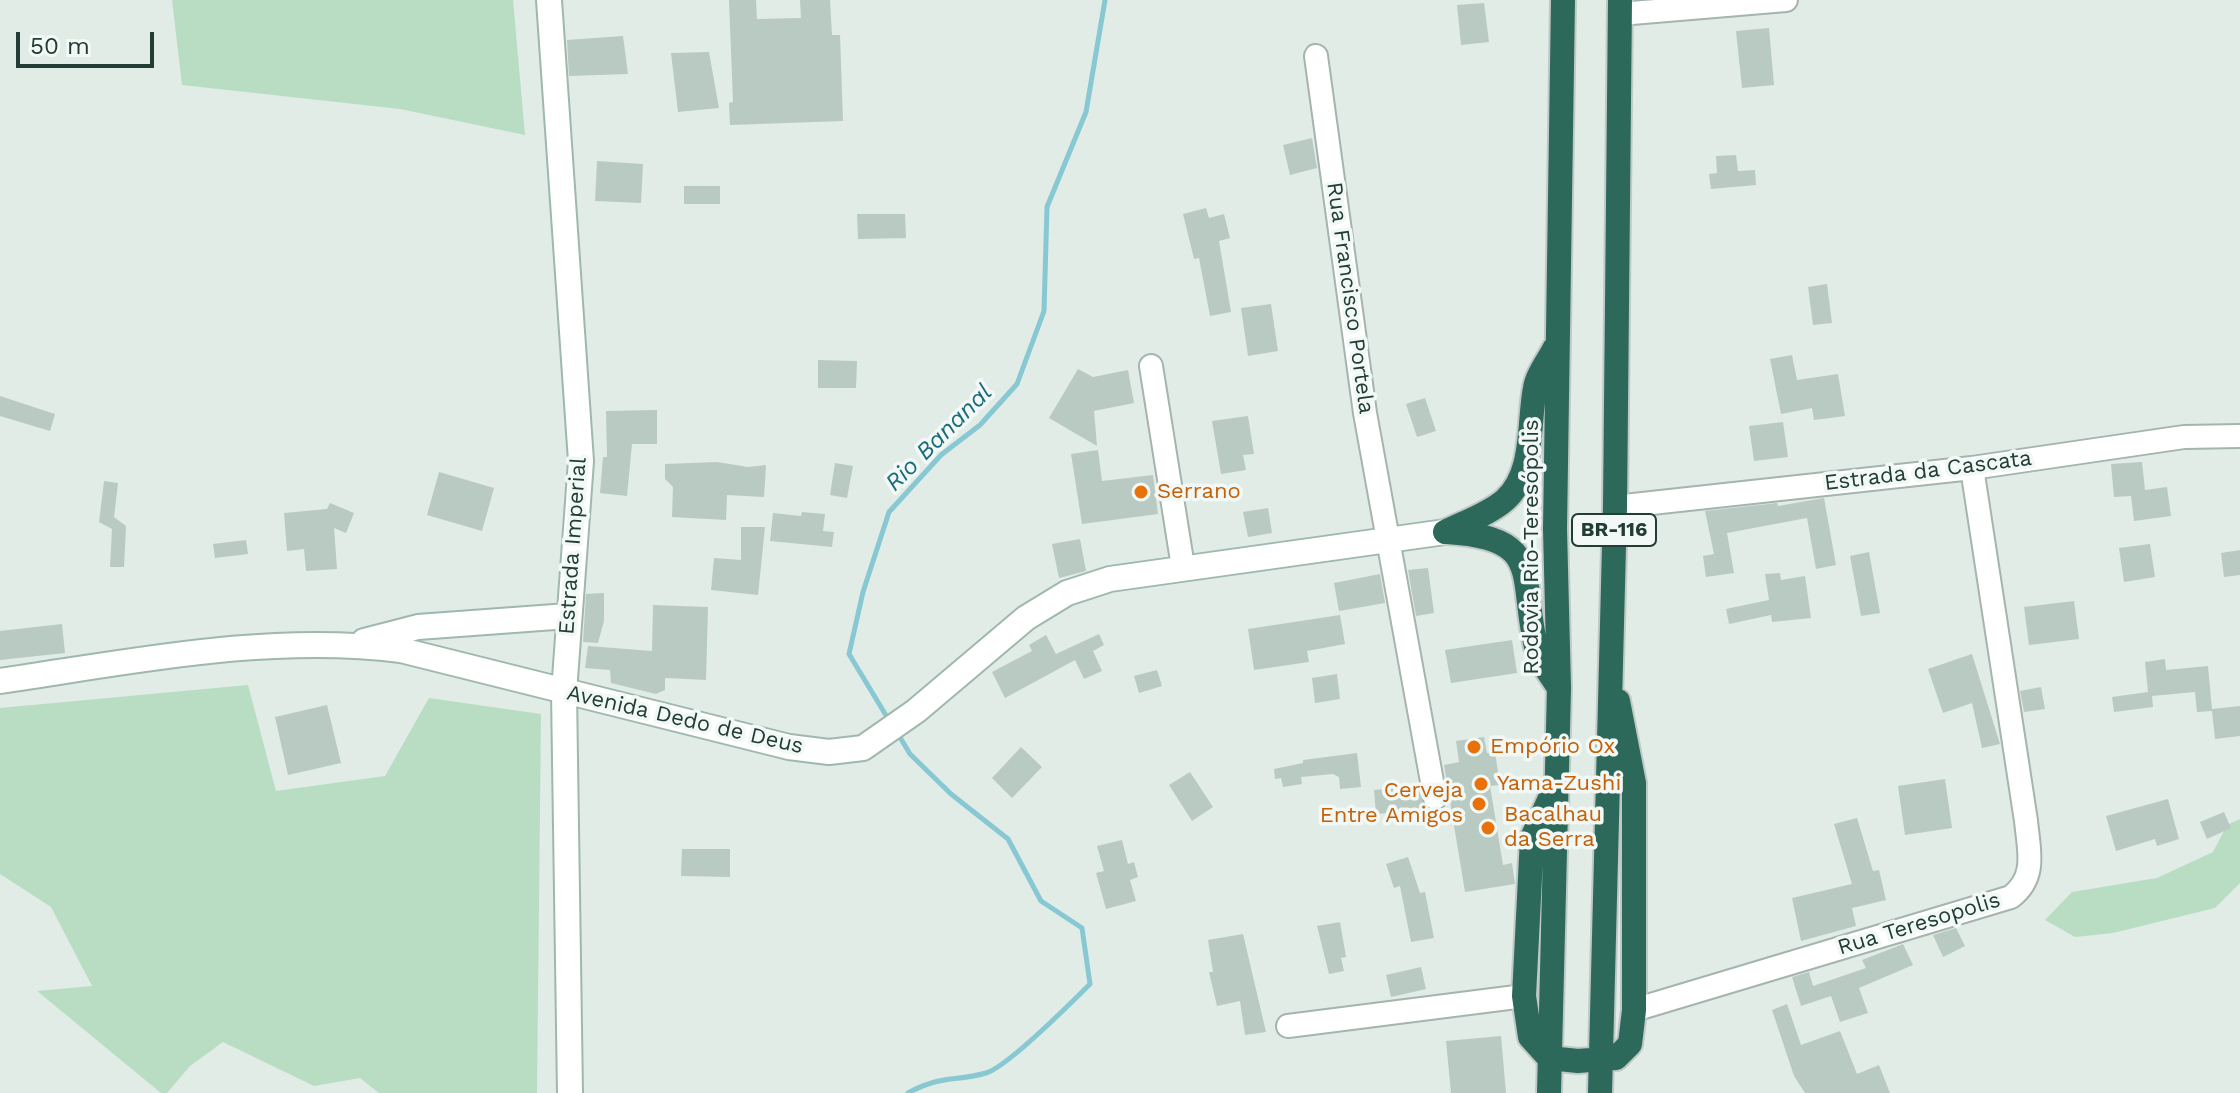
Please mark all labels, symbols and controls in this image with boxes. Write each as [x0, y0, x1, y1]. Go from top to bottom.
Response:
scale bar [20, 16, 158, 66]
text: 50 m [30, 32, 90, 60]
street label: Rua Francisco Portela [1321, 180, 1379, 416]
water label: Rio Bananal [880, 379, 998, 497]
street label: Rodovia Rio-Teresópolis [1519, 419, 1545, 675]
street label: Estrada da Cascata [1823, 445, 2033, 497]
street label: Estrada Imperial [554, 457, 592, 635]
place label: Serrano [1157, 479, 1241, 505]
marker: Serrano [1132, 483, 1150, 501]
road number: BR-116 [1572, 514, 1656, 546]
street label: Avenida Dedo de Deus [564, 680, 806, 760]
place label: Empório Ox [1490, 734, 1615, 760]
marker: Empório Ox [1465, 738, 1483, 756]
place label: Yama-Zushi [1497, 771, 1621, 797]
marker: Yama-Zushi [1472, 775, 1490, 793]
place label: Cerveja Entre Amigos [1320, 778, 1463, 830]
marker: Cerveja Entre Amigos [1470, 795, 1488, 813]
place label: Bacalhau da Serra [1504, 802, 1602, 854]
marker: Bacalhau da Serra [1479, 819, 1497, 837]
street label: Rua Teresopolis [1834, 887, 2004, 961]

